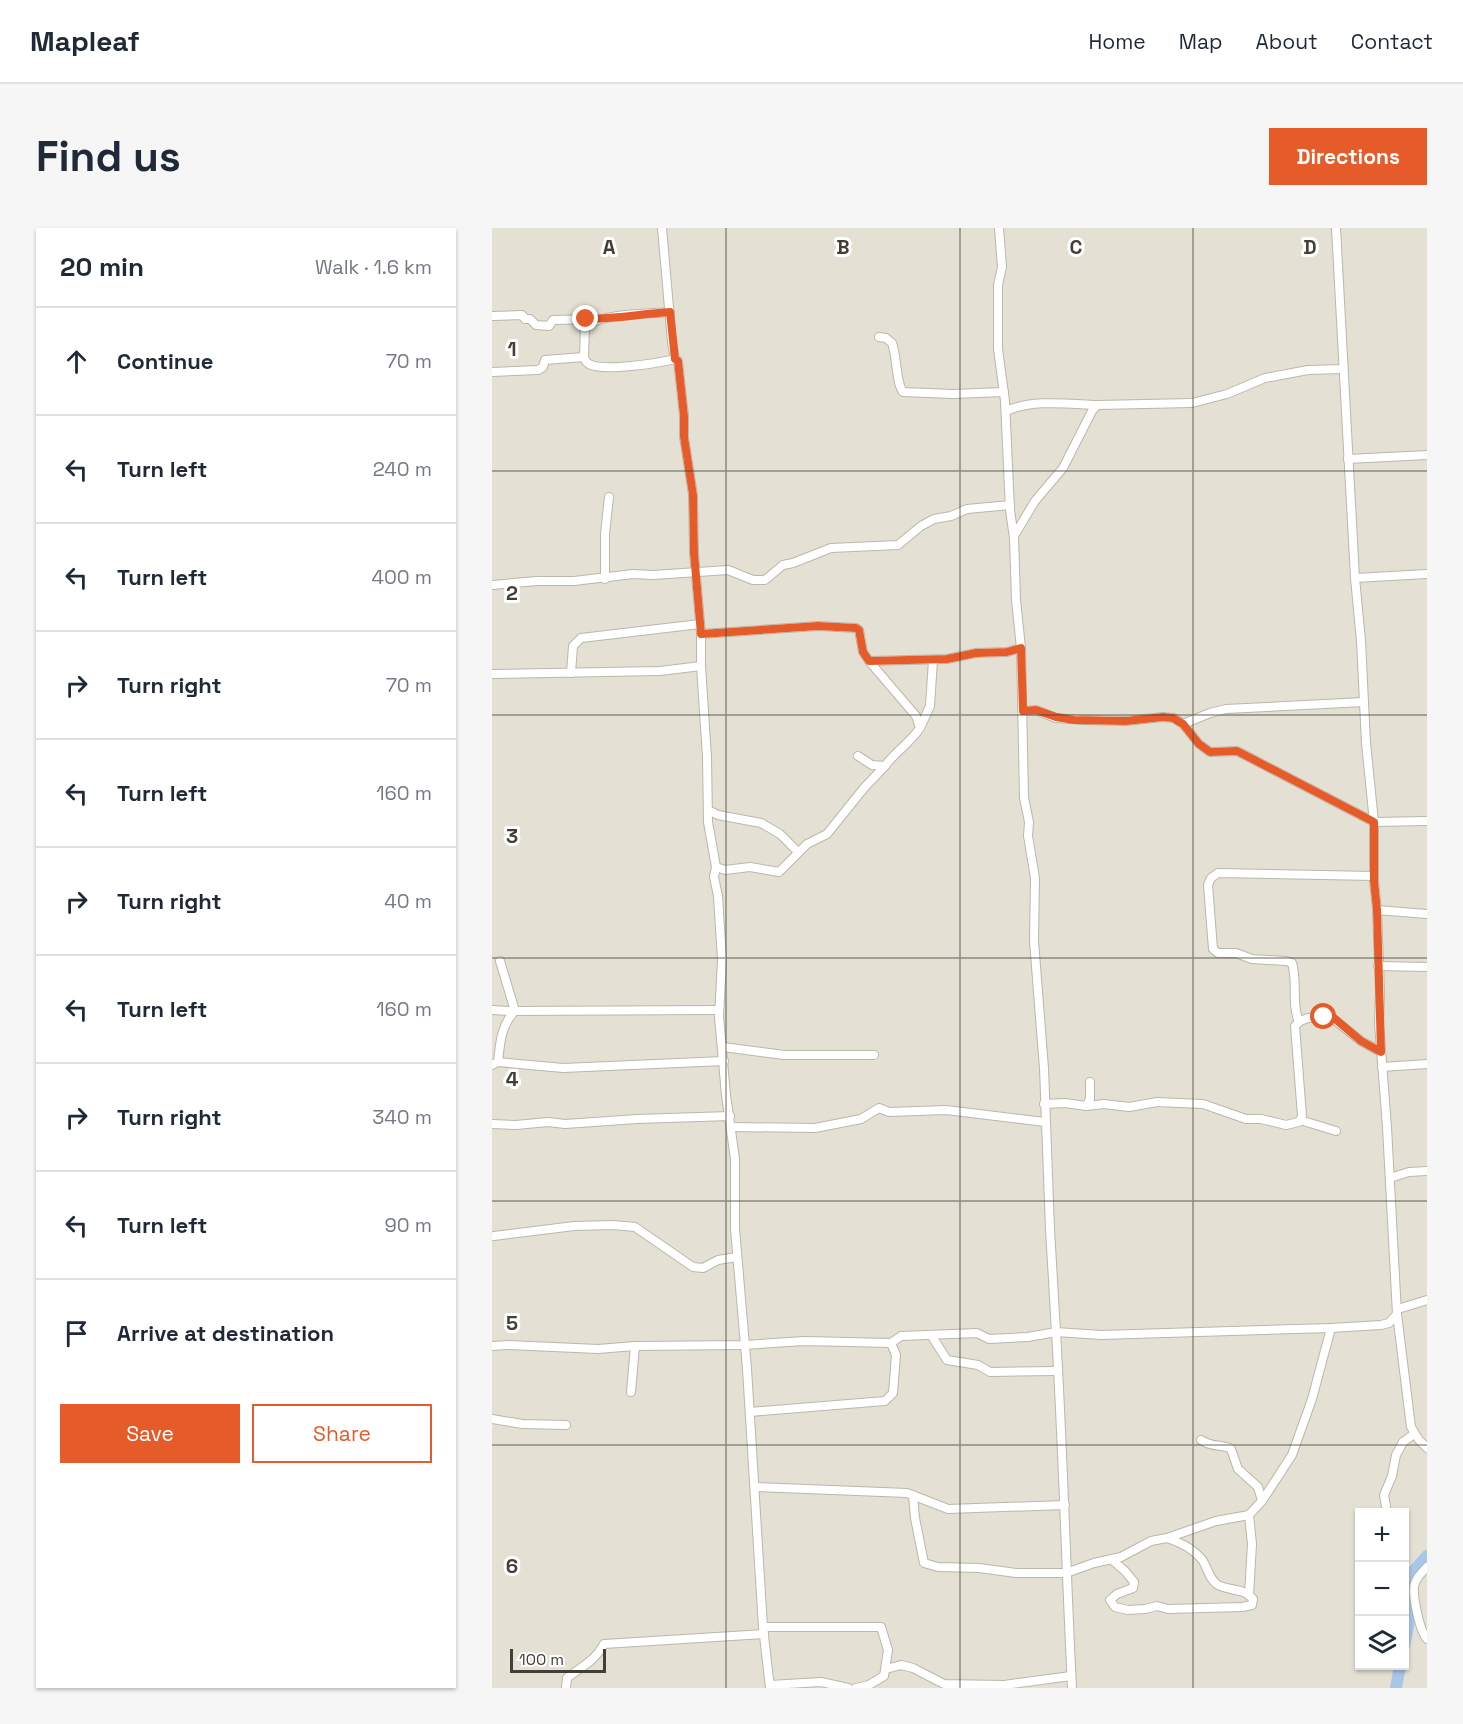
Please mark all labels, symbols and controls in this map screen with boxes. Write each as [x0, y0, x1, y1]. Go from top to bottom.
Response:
text: Mapleaf [30, 23, 140, 59]
text: Home [1088, 28, 1146, 55]
text: Map [1179, 28, 1223, 55]
text: About [1256, 28, 1318, 55]
text: Contact [1351, 28, 1433, 55]
button: Directions [1269, 128, 1427, 185]
text: Find us [36, 130, 181, 183]
text: A [603, 234, 616, 260]
text: B [836, 234, 850, 260]
text: C [1070, 234, 1083, 260]
text: D [1303, 234, 1317, 260]
text: 20 min [60, 250, 144, 284]
text: Walk · 1.6 km [315, 254, 432, 280]
route end [572, 305, 598, 331]
text: 1 [507, 336, 517, 362]
icon: ahead [60, 345, 93, 378]
text: Continue [117, 347, 213, 375]
text: 70 m [386, 348, 432, 374]
icon: left [60, 453, 93, 486]
text: Turn left [117, 455, 207, 483]
text: 240 m [373, 456, 432, 482]
icon: left [60, 561, 93, 594]
text: Turn left [117, 563, 207, 591]
text: 400 m [372, 564, 432, 590]
text: 2 [506, 580, 518, 606]
icon: right [60, 669, 93, 702]
text: Turn right [117, 671, 222, 699]
text: 70 m [386, 672, 432, 698]
icon: left [60, 777, 93, 810]
text: Turn left [117, 779, 207, 807]
text: 160 m [376, 780, 432, 806]
text: 3 [506, 823, 518, 849]
icon: right [60, 885, 93, 918]
text: Turn right [117, 887, 222, 915]
text: 40 m [384, 888, 432, 914]
icon: left [60, 993, 93, 1026]
text: Turn left [117, 995, 207, 1023]
text: 160 m [376, 996, 432, 1022]
route start [1310, 1003, 1336, 1029]
text: 4 [506, 1066, 519, 1092]
icon: right [60, 1101, 93, 1134]
text: Turn right [117, 1103, 222, 1131]
text: 340 m [372, 1104, 432, 1130]
icon: left [60, 1209, 93, 1242]
text: Turn left [117, 1211, 207, 1239]
text: 90 m [385, 1212, 432, 1238]
text: 5 [506, 1310, 518, 1336]
icon: arrive [60, 1317, 93, 1350]
text: Arrive at destination [117, 1319, 334, 1347]
button: Save [60, 1404, 240, 1463]
button: Share [252, 1404, 432, 1463]
map controls [1355, 1508, 1409, 1670]
button: + [1355, 1508, 1409, 1562]
text: 6 [506, 1553, 518, 1579]
button: − [1355, 1562, 1409, 1616]
button: layers [1355, 1616, 1409, 1670]
scale bar [510, 1646, 606, 1674]
text: 100 m [519, 1649, 564, 1670]

